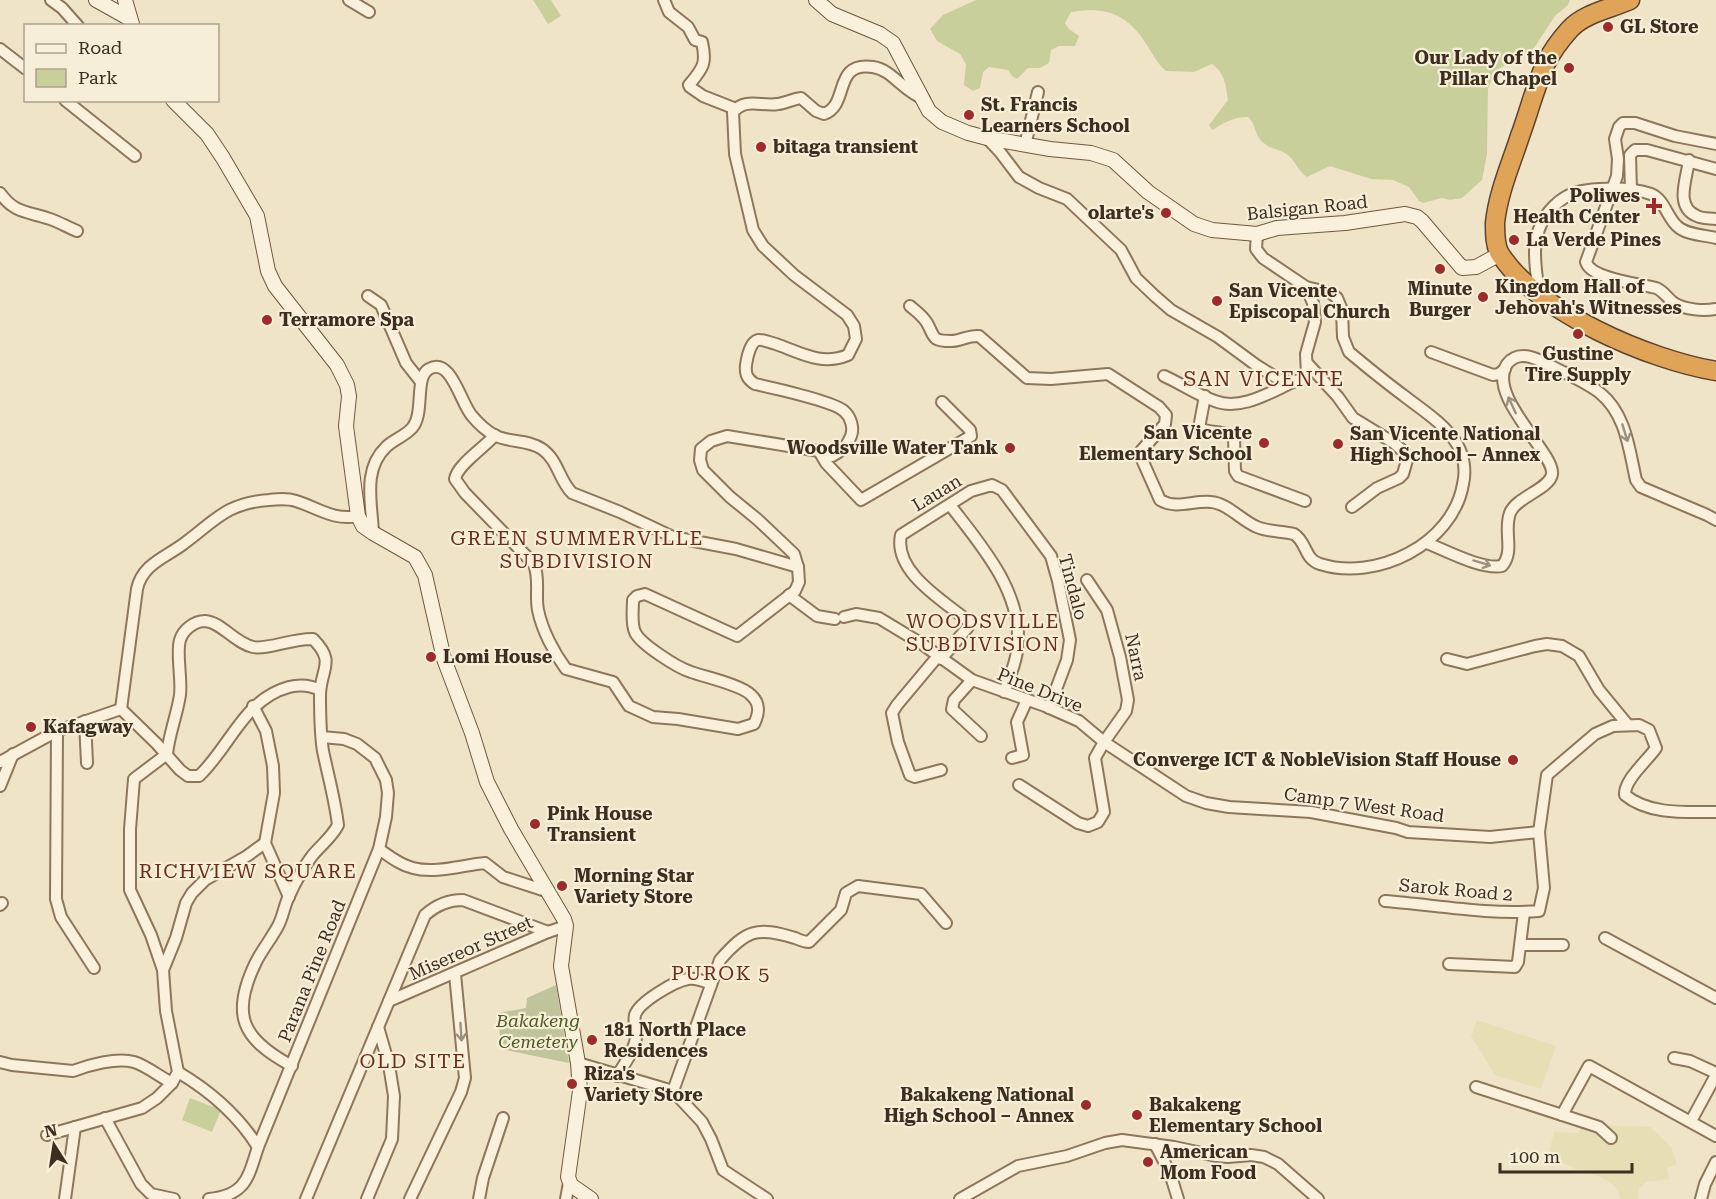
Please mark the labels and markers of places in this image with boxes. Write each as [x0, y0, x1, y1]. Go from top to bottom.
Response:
place label: GL Store [1620, 16, 1699, 37]
marker: GL Store [1601, 20, 1615, 34]
place label: Our Lady of the Pillar Chapel [1415, 47, 1557, 89]
marker: Our Lady of the Pillar Chapel [1562, 61, 1576, 75]
place label: St. Francis Learners School [981, 94, 1130, 136]
marker: St. Francis Learners School [962, 108, 976, 122]
place label: bitaga transient [773, 136, 918, 157]
marker: bitaga transient [754, 140, 768, 154]
place label: Poliwes Health Center [1513, 185, 1640, 227]
marker: Poliwes Health Center [1645, 197, 1663, 215]
place label: olarte's [1088, 202, 1154, 223]
marker: olarte's [1159, 206, 1173, 220]
place label: La Verde Pines [1526, 229, 1661, 250]
marker: La Verde Pines [1507, 233, 1521, 247]
marker: Minute Burger [1433, 262, 1447, 276]
place label: Kingdom Hall of Jehovah's Witnesses [1495, 276, 1682, 318]
place label: Minute Burger [1408, 278, 1473, 320]
place label: San Vicente Episcopal Church [1229, 280, 1390, 322]
marker: Kingdom Hall of Jehovah's Witnesses [1476, 290, 1490, 304]
marker: San Vicente Episcopal Church [1210, 294, 1224, 308]
place label: Terramore Spa [279, 309, 415, 330]
marker: Terramore Spa [260, 313, 274, 327]
marker: Gustine Tire Supply [1571, 327, 1585, 341]
place label: Gustine Tire Supply [1525, 343, 1631, 385]
place label: San Vicente Elementary School [1079, 422, 1252, 464]
place label: San Vicente National High School – Annex [1350, 423, 1540, 465]
marker: San Vicente Elementary School [1257, 436, 1271, 450]
place label: Woodsville Water Tank [787, 437, 999, 458]
marker: San Vicente National High School – Annex [1331, 437, 1345, 451]
marker: Woodsville Water Tank [1003, 441, 1017, 455]
place label: Lomi House [443, 646, 553, 667]
marker: Lomi House [424, 650, 438, 664]
place label: Kafagway [43, 716, 133, 737]
marker: Kafagway [24, 720, 38, 734]
place label: Converge ICT & NobleVision Staff House [1133, 749, 1501, 770]
marker: Converge ICT & NobleVision Staff House [1506, 753, 1520, 767]
place label: Pink House Transient [547, 803, 653, 845]
marker: Pink House Transient [528, 817, 542, 831]
place label: Morning Star Variety Store [574, 865, 694, 907]
marker: Morning Star Variety Store [555, 879, 569, 893]
place label: 181 North Place Residences [604, 1019, 747, 1061]
marker: 181 North Place Residences [585, 1033, 599, 1047]
place label: Riza's Variety Store [584, 1063, 703, 1105]
marker: Riza's Variety Store [565, 1077, 579, 1091]
place label: Bakakeng National High School – Annex [884, 1084, 1074, 1126]
place label: Bakakeng Elementary School [1149, 1094, 1322, 1136]
marker: Bakakeng National High School – Annex [1079, 1098, 1093, 1112]
marker: Bakakeng Elementary School [1130, 1108, 1144, 1122]
place label: American Mom Food [1160, 1141, 1256, 1183]
marker: American Mom Food [1141, 1155, 1155, 1169]

